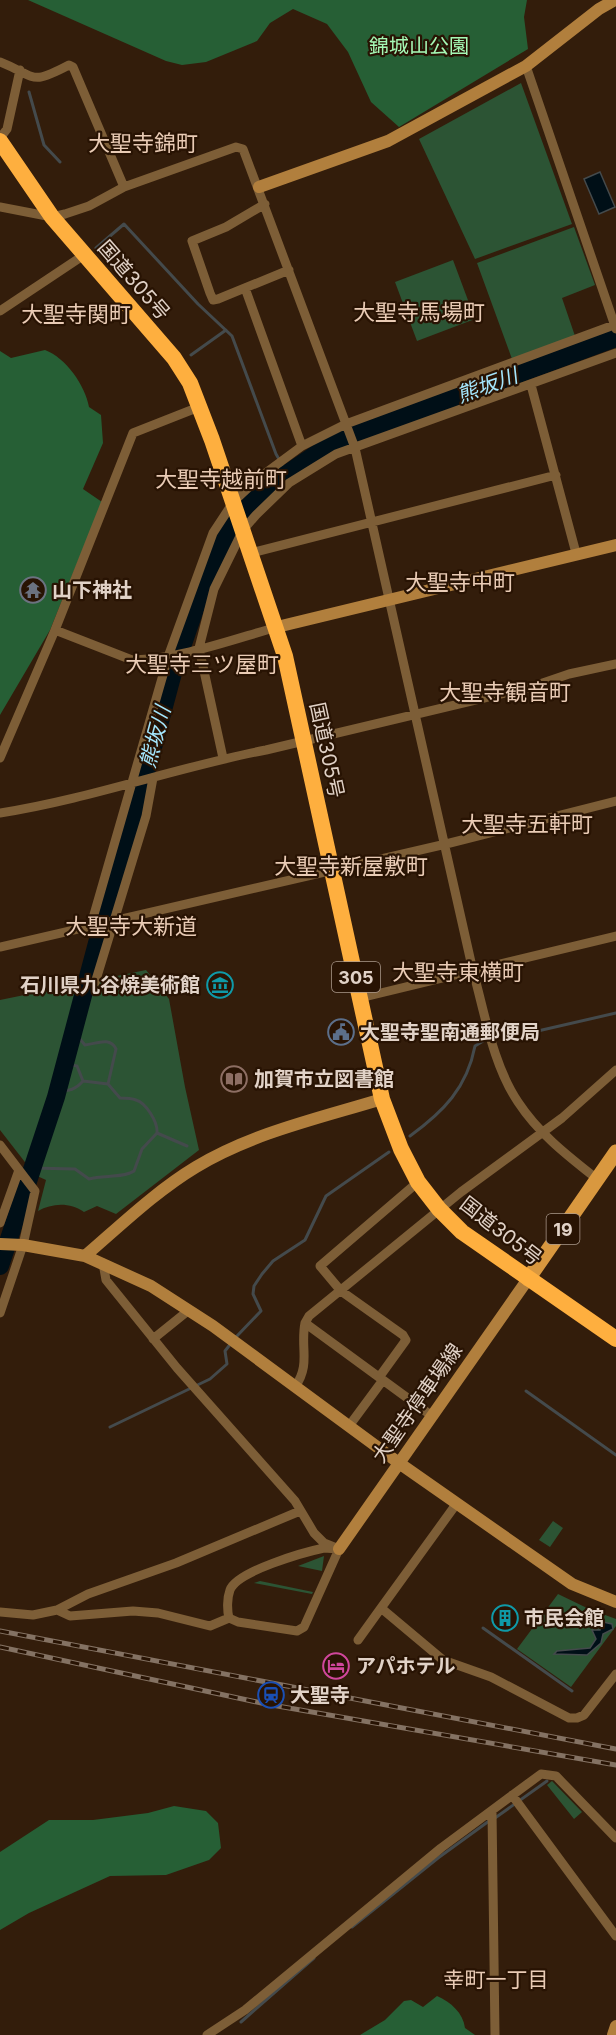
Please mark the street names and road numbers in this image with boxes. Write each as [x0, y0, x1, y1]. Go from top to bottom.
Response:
street label: 国道305号 [93, 235, 175, 325]
street label: 国道305号 [305, 700, 349, 800]
road number: 305 [332, 962, 380, 992]
street label: 国道305号 [455, 1192, 547, 1270]
road number: 19 [546, 1214, 580, 1244]
street label: 大聖寺停車場線 [367, 1339, 467, 1467]

